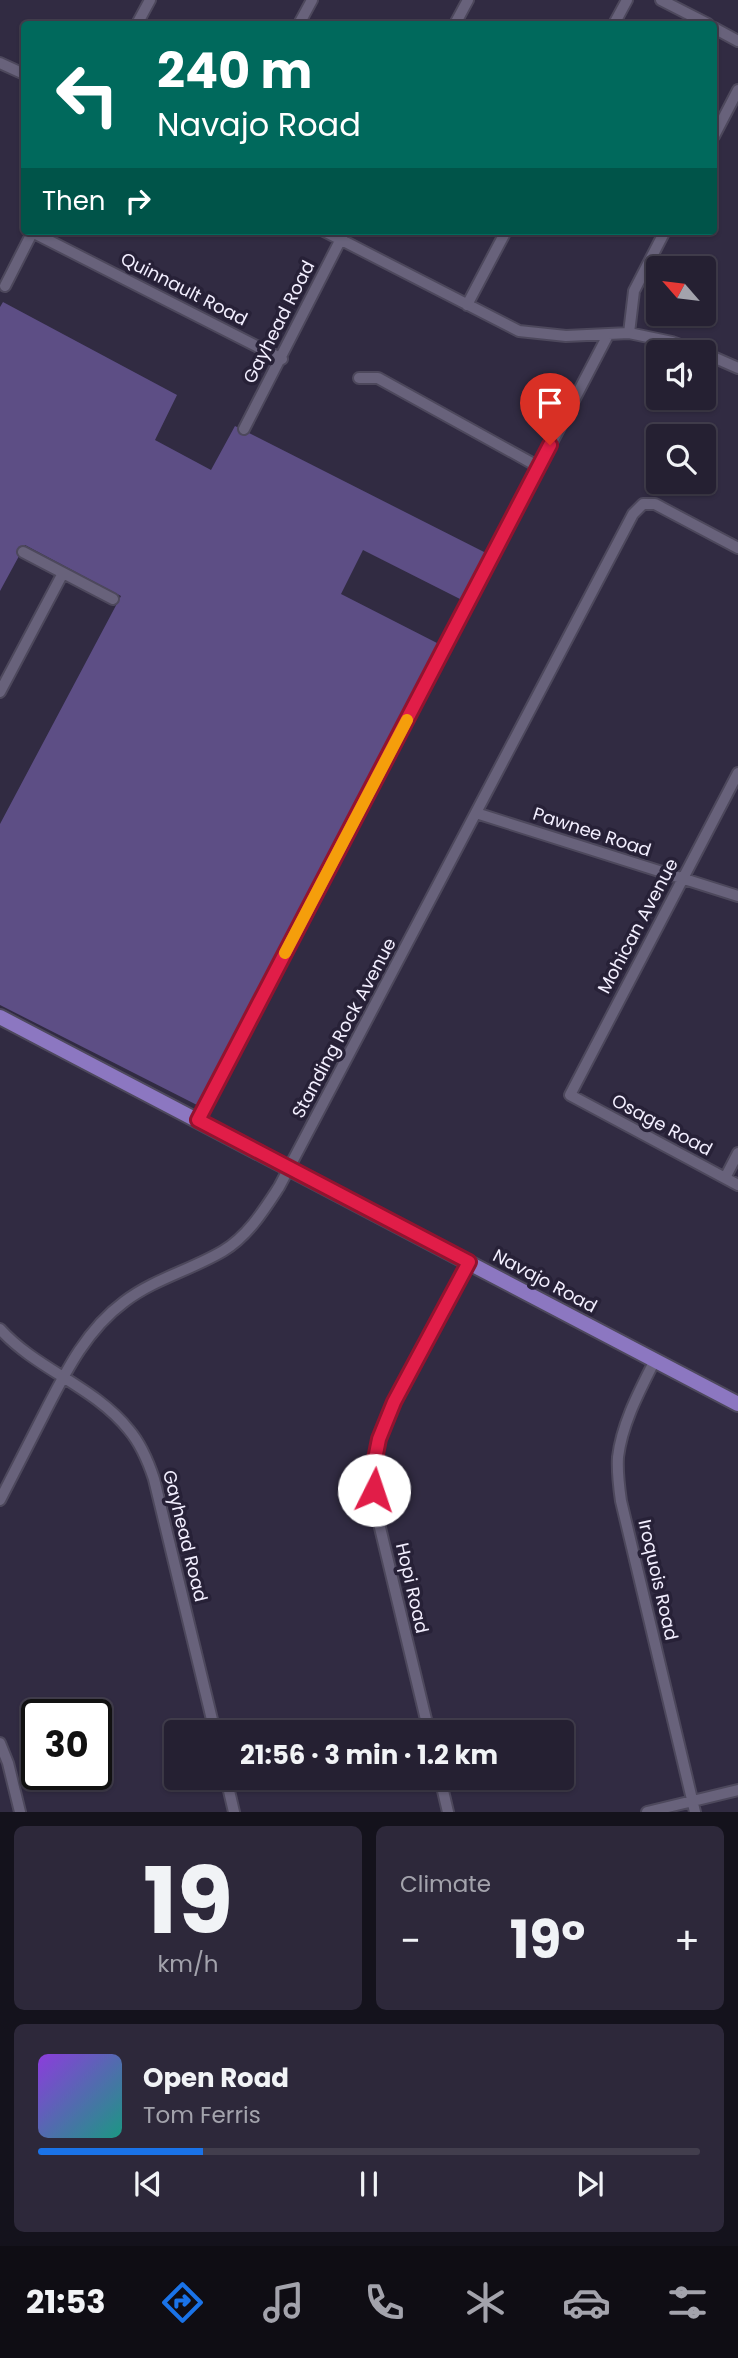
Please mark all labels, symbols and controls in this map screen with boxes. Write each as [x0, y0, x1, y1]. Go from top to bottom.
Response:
text: 240 m [157, 37, 312, 105]
icon: left [42, 49, 133, 140]
text: Navajo Road [157, 102, 361, 147]
icon: right [119, 182, 157, 220]
text: Then [42, 183, 105, 219]
street label: Quinnault Road [116, 246, 252, 331]
street label: Gayhead Road [237, 256, 320, 388]
north arrow [646, 256, 716, 326]
map controls [646, 256, 716, 494]
button: sound [646, 340, 716, 410]
pin [520, 373, 580, 445]
icon: arrive [531, 384, 569, 422]
button: search [646, 424, 716, 494]
street label: Pawnee Road [530, 801, 654, 862]
street label: Mohican Avenue [591, 854, 684, 998]
street label: Standing Rock Avenue [285, 933, 402, 1122]
street label: Osage Road [608, 1088, 717, 1162]
street label: Navajo Road [489, 1243, 602, 1319]
position arrow [337, 1453, 411, 1527]
street label: Gayhead Road [157, 1467, 214, 1604]
street label: Iroquois Road [632, 1517, 685, 1643]
street label: Hopi Road [390, 1540, 435, 1636]
speed limit sign: 30 [21, 1699, 112, 1790]
text: 21:56 · 3 min · 1.2 km [240, 1737, 498, 1773]
text: 19 [143, 1837, 233, 1965]
text: Climate [400, 1868, 491, 1900]
text: 19° [510, 1903, 585, 1976]
text: − [400, 1914, 421, 1967]
text: + [674, 1914, 700, 1967]
text: km/h [157, 1948, 219, 1980]
text: Open Road [143, 2060, 289, 2096]
text: Tom Ferris [143, 2099, 261, 2131]
icon: previous [129, 2165, 167, 2203]
icon: pause [350, 2165, 388, 2203]
icon: next [571, 2165, 609, 2203]
icon: directions [158, 2278, 207, 2327]
icon: music [259, 2278, 308, 2327]
icon: phone [360, 2278, 409, 2327]
icon: climate [461, 2278, 510, 2327]
icon: car [562, 2278, 611, 2327]
icon: filters [663, 2278, 712, 2327]
text: 21:53 [26, 2279, 106, 2324]

